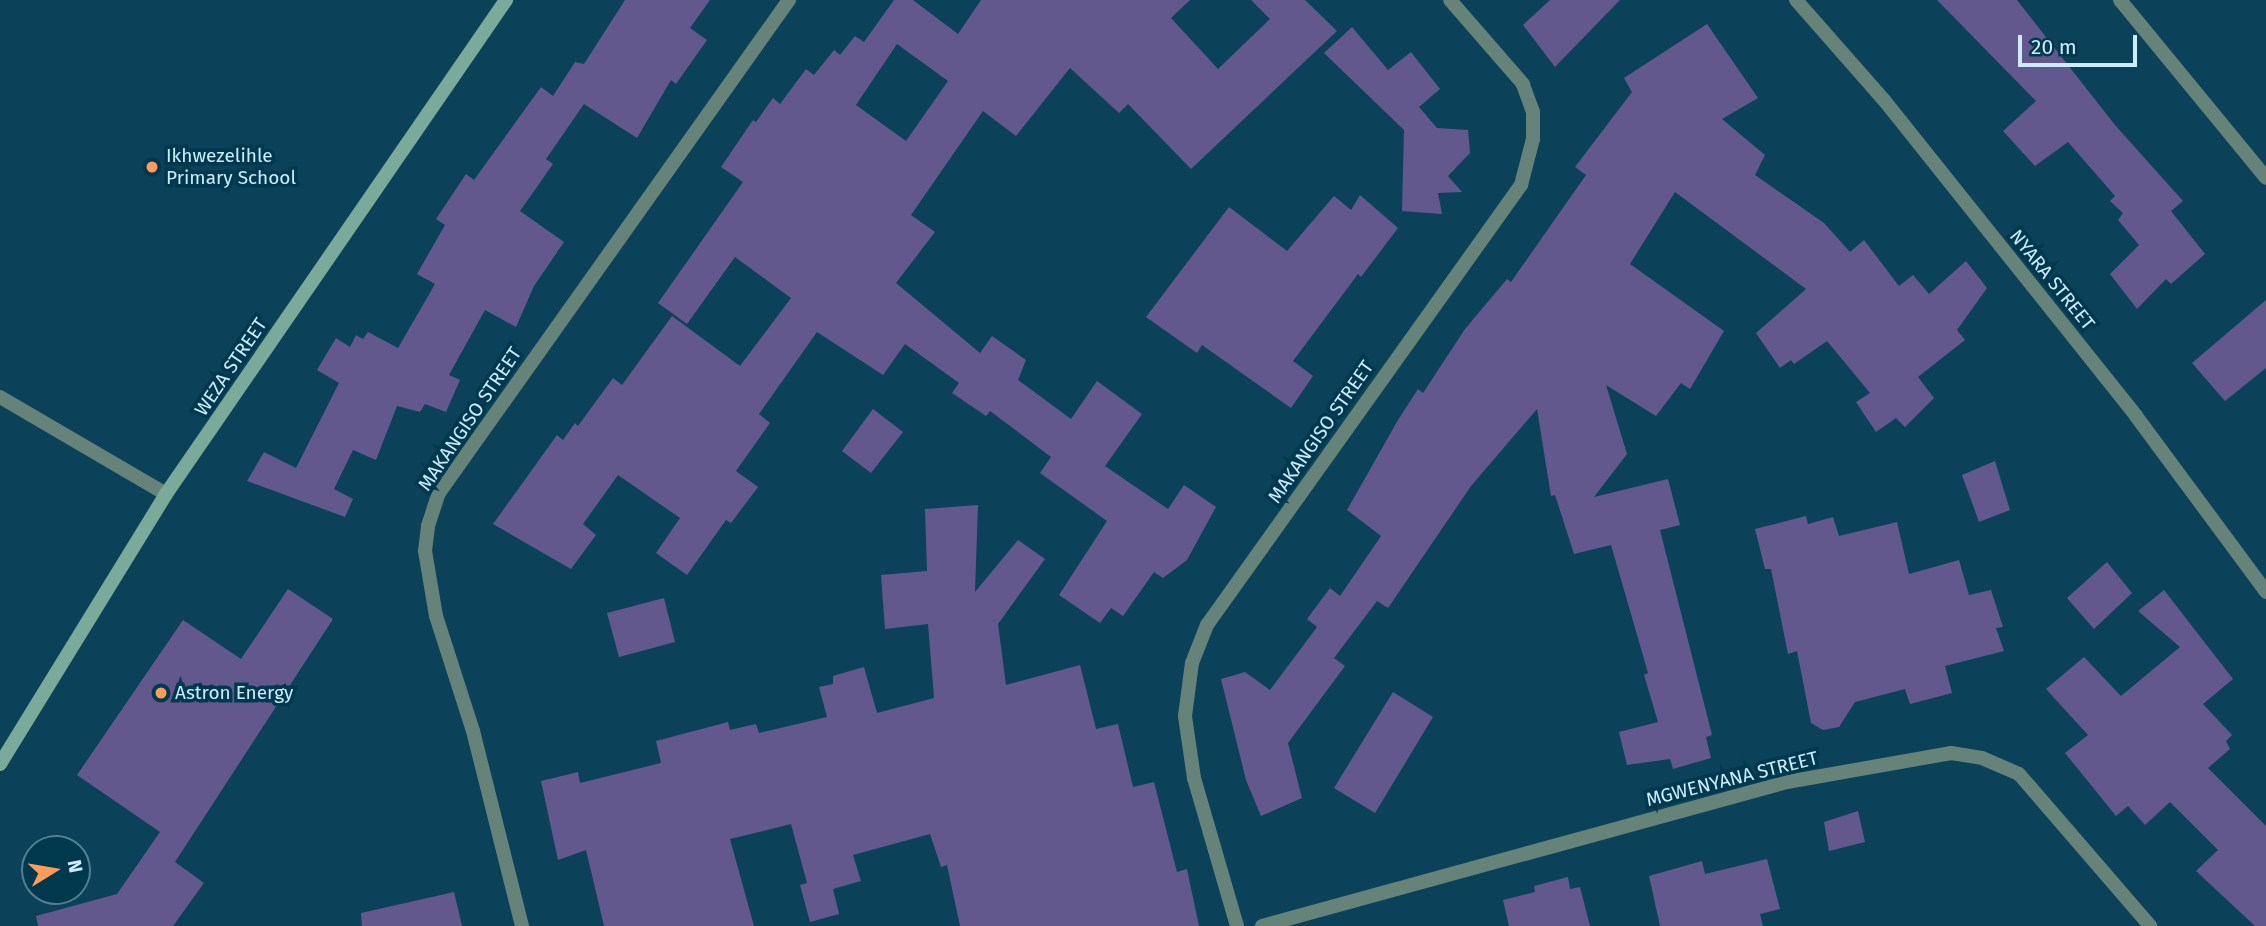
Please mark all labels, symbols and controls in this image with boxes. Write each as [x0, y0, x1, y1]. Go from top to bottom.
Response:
scale bar [2021, 21, 2140, 65]
text: 20 m [2031, 34, 2077, 60]
place label: Ikhwezelihle Primary School [166, 145, 296, 189]
marker: Ikhwezelihle Primary School [144, 159, 160, 175]
street label: NYARA STREET [2005, 225, 2099, 335]
street label: WEZA STREET [190, 314, 272, 420]
street label: MAKANGISO STREET [414, 343, 526, 495]
street label: MAKANGISO STREET [1263, 357, 1379, 507]
place label: Astron Energy [175, 682, 293, 704]
marker: Astron Energy [153, 685, 169, 701]
street label: MGWENYANA STREET [1644, 747, 1820, 811]
north arrow [21, 835, 91, 905]
text: N [63, 858, 88, 875]

